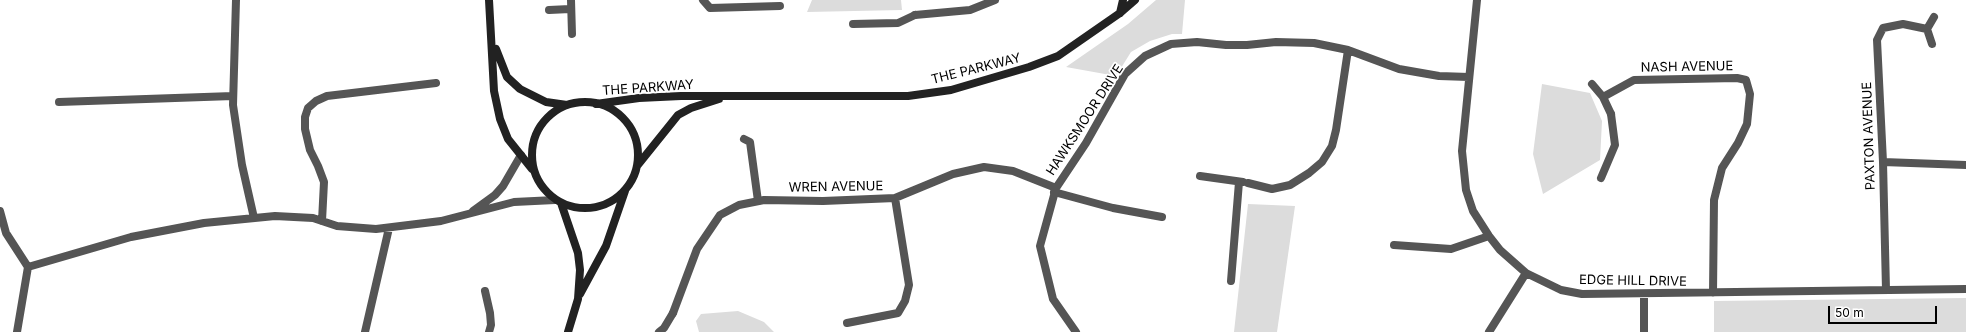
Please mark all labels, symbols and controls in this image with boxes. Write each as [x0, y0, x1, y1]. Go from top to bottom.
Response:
street label: THE PARKWAY [930, 50, 1022, 88]
street label: NASH AVENUE [1641, 58, 1733, 76]
street label: HAWKSMOOR DRIVE [1043, 62, 1127, 178]
street label: THE PARKWAY [602, 77, 694, 99]
street label: PAXTON AVENUE [1859, 82, 1879, 190]
street label: WREN AVENUE [789, 178, 883, 196]
street label: EDGE HILL DRIVE [1579, 272, 1687, 290]
scale bar [1830, 298, 1939, 324]
text: 50 m [1835, 305, 1864, 320]

